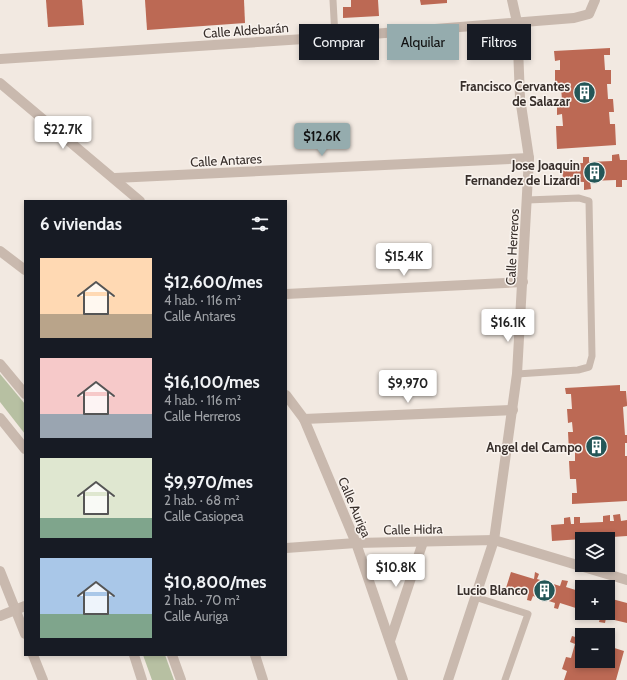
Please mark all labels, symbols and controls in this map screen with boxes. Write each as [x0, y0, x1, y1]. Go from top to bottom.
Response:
street label: Calle Aldebarán [203, 19, 289, 41]
chip: Comprar [299, 24, 379, 60]
chip: Alquilar [387, 24, 459, 60]
chip: Filtros [467, 24, 531, 60]
place label: Francisco Cervantes de Salazar [460, 78, 571, 109]
building icon: Francisco Cervantes de Salazar [572, 80, 598, 106]
pin: $22.7K [30, 116, 96, 150]
text: $22.7K [44, 121, 82, 137]
pin: $12.6K [289, 123, 355, 157]
text: $12.6K [303, 128, 341, 144]
street label: Calle Antares [190, 150, 263, 170]
place label: Jose Joaquin Fernandez de Lizardi [465, 157, 580, 188]
building icon: Jose Joaquin Fernandez de Lizardi [582, 159, 608, 185]
street label: Calle Herreros [502, 208, 522, 286]
icon: filters [249, 213, 271, 235]
text: 6 viviendas [40, 214, 122, 234]
pin: $15.4K [371, 243, 437, 277]
text: $15.4K [385, 248, 423, 264]
text: $12,600/mes [164, 272, 263, 292]
icon: home [72, 274, 120, 322]
text: 4 hab. · 116 m² [164, 292, 241, 308]
text: Calle Antares [164, 308, 236, 324]
pin: $16.1K [475, 309, 541, 343]
text: $16.1K [490, 314, 526, 330]
pin: $9,970 [375, 370, 441, 404]
text: $16,100/mes [164, 372, 260, 392]
icon: home [72, 374, 120, 422]
text: $9,970 [388, 375, 428, 391]
text: 4 hab. · 116 m² [164, 392, 241, 408]
text: Calle Herreros [164, 408, 241, 424]
building icon: Angel del Campo [584, 434, 610, 460]
place label: Angel del Campo [486, 439, 583, 455]
text: $9,970/mes [164, 472, 253, 492]
icon: home [72, 474, 120, 522]
street label: Calle Auriga [335, 474, 375, 540]
text: 2 hab. · 68 m² [164, 492, 240, 508]
text: Calle Casiopea [164, 508, 244, 524]
street label: Calle Hidra [383, 520, 443, 538]
map controls [575, 532, 615, 668]
button: layers [575, 532, 615, 572]
pin: $10.8K [363, 554, 429, 588]
text: $10.8K [376, 559, 416, 575]
text: $10,800/mes [164, 572, 266, 592]
icon: home [72, 574, 120, 622]
building icon: Lucio Blanco [531, 577, 557, 603]
button: + [575, 580, 615, 620]
place label: Lucio Blanco [457, 582, 529, 598]
text: 2 hab. · 70 m² [164, 592, 240, 608]
text: Calle Auriga [164, 608, 228, 624]
button: − [575, 628, 615, 668]

